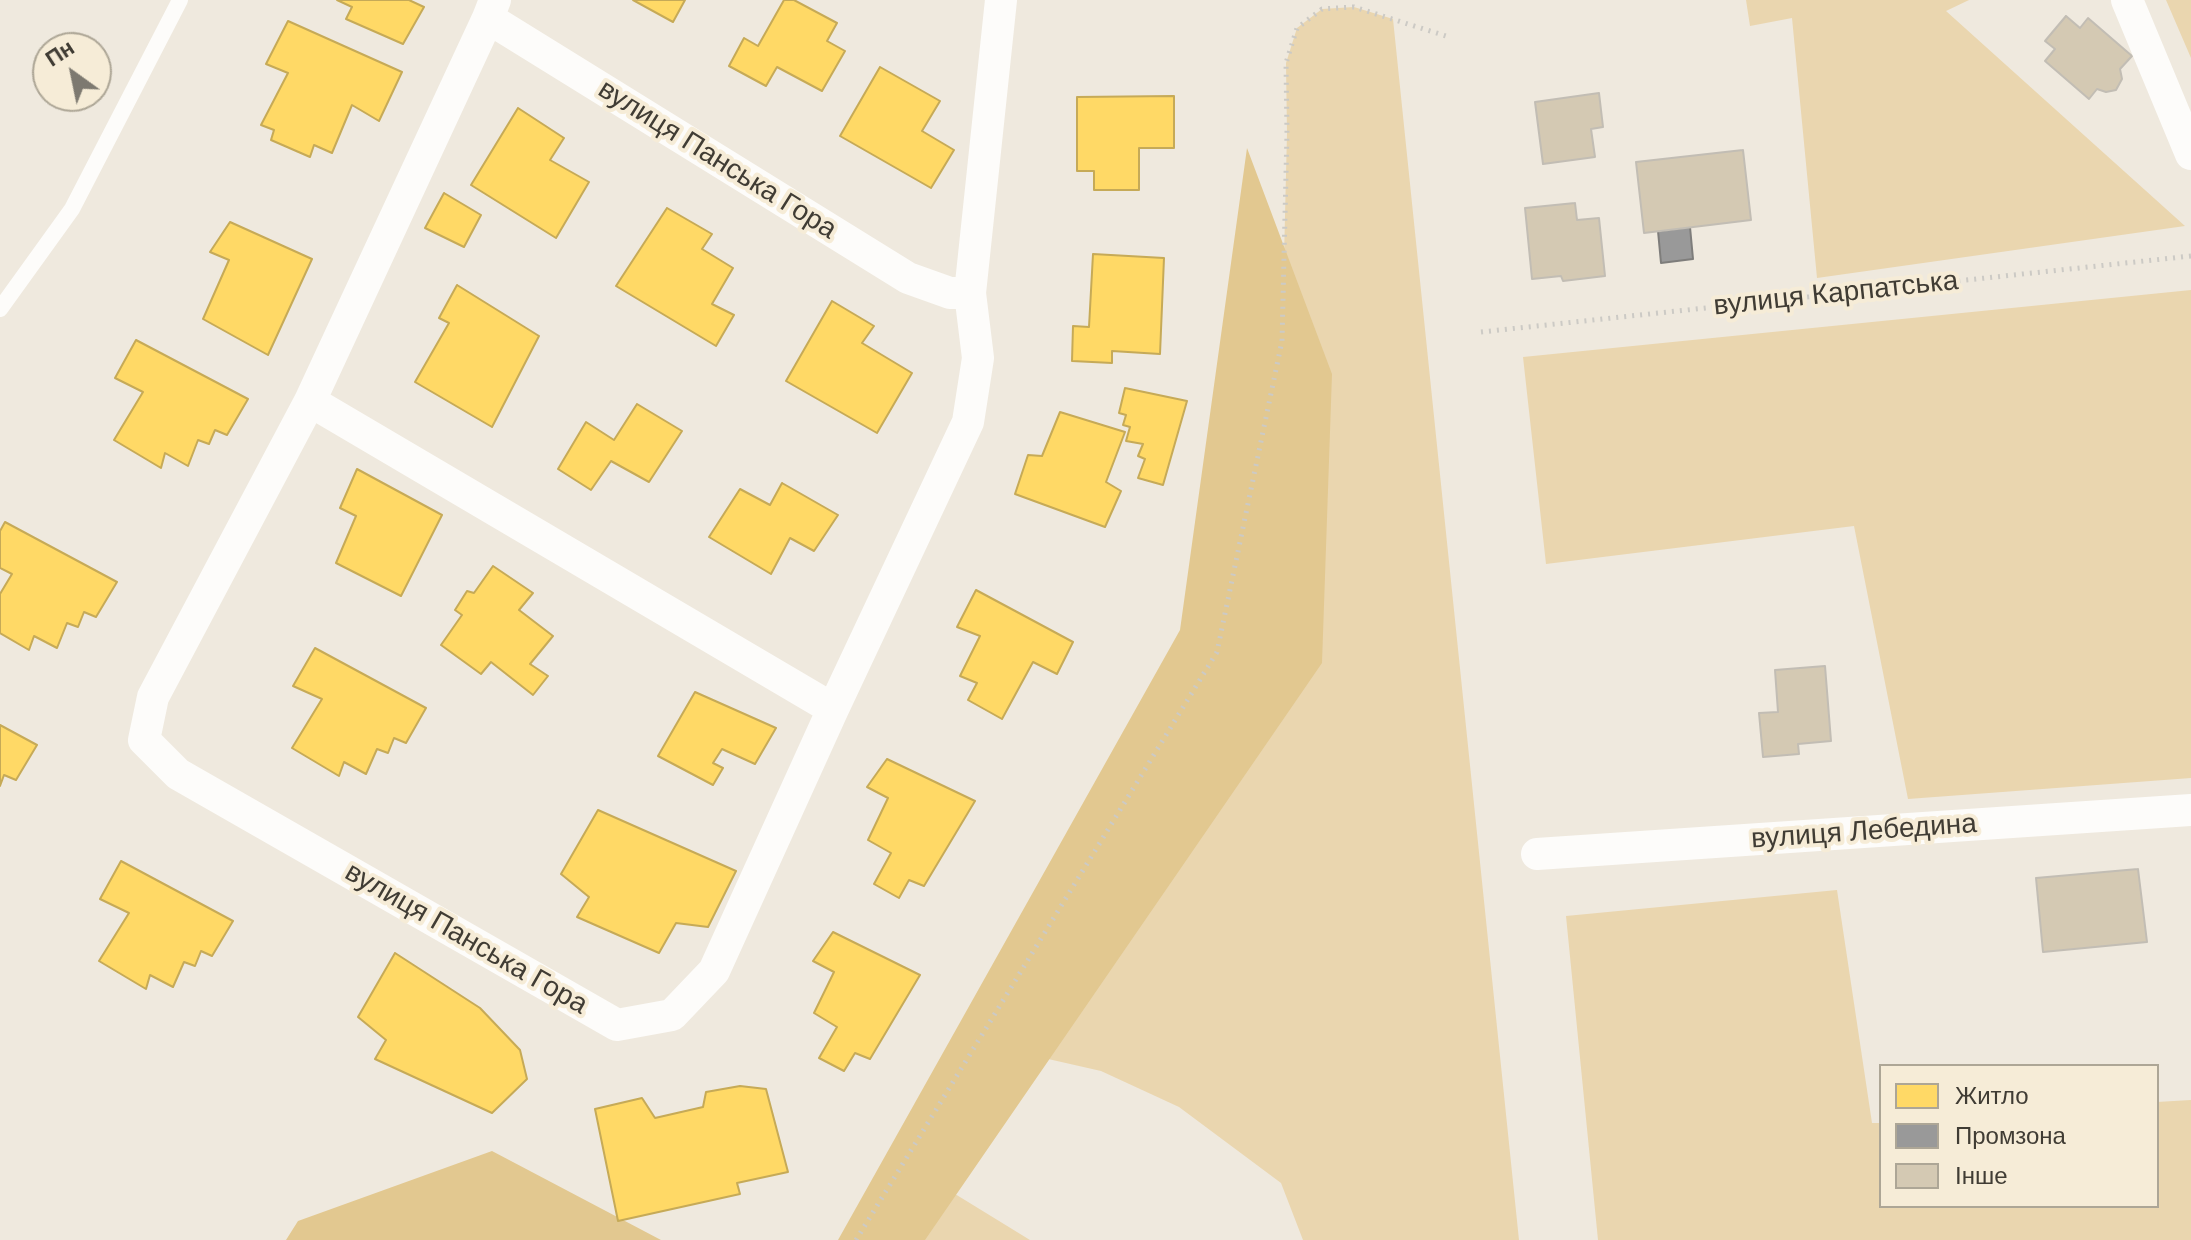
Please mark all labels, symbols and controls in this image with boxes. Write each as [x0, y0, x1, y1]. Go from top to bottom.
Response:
north arrow [32, 32, 112, 112]
text: Пн [41, 35, 79, 72]
street label: вулиця Панська Гора [592, 73, 842, 247]
street label: вулиця Карпатська [1712, 264, 1960, 324]
street label: вулиця Лебедина [1750, 807, 1978, 857]
street label: вулиця Панська Гора [339, 856, 593, 1022]
legend [1879, 1064, 2159, 1208]
text: Житло [1955, 1082, 2029, 1109]
text: Промзона [1955, 1122, 2066, 1149]
text: Інше [1955, 1162, 2008, 1189]

